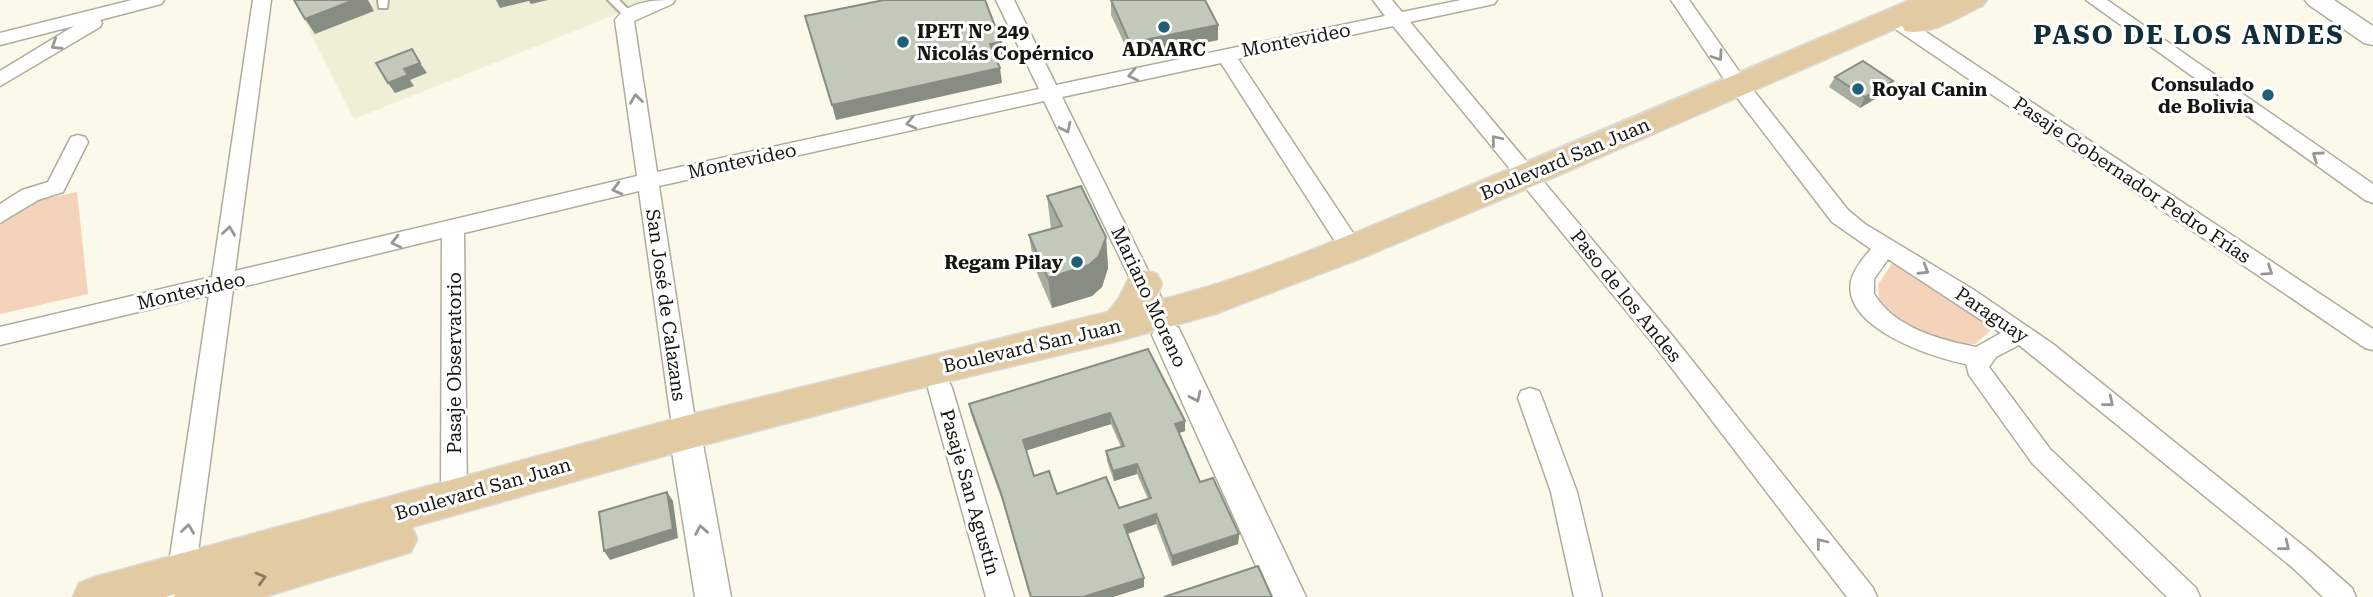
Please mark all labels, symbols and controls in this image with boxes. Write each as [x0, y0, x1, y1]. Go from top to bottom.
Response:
street label: Montevideo [1240, 18, 1352, 62]
marker: ADAARC [1156, 19, 1172, 35]
place label: IPET N° 249 Nicolás Copérnico [917, 20, 1094, 65]
district label: PASO DE LOS ANDES [2033, 20, 2345, 50]
marker: IPET N° 249 Nicolás Copérnico [895, 34, 911, 50]
one-way arrow [51, 37, 64, 50]
place label: ADAARC [1122, 38, 1206, 61]
one-way arrow [1710, 48, 1722, 61]
one-way arrow [1127, 66, 1139, 81]
place label: Consulado de Bolivia [2151, 73, 2254, 118]
place label: Royal Canin [1872, 78, 1987, 101]
marker: Royal Canin [1850, 81, 1866, 97]
marker: Consulado de Bolivia [2260, 87, 2276, 103]
street label: Pasaje Gobernador Pedro Frías [2009, 92, 2255, 268]
one-way arrow [628, 93, 643, 105]
street label: Boulevard San Juan [1477, 113, 1653, 205]
one-way arrow [905, 115, 917, 130]
one-way arrow [1058, 121, 1072, 133]
one-way arrow [1491, 135, 1504, 147]
street label: Montevideo [686, 138, 798, 184]
one-way arrow [2312, 152, 2325, 164]
one-way arrow [611, 181, 623, 195]
street label: San José de Calazans [641, 208, 691, 402]
street label: Mariano Moreno [1106, 223, 1192, 371]
one-way arrow [222, 225, 237, 237]
street label: Paso de los Andes [1566, 225, 1686, 367]
one-way arrow [390, 234, 402, 249]
place label: Regam Pilay [944, 251, 1064, 274]
marker: Regam Pilay [1069, 254, 1085, 270]
one-way arrow [1916, 262, 1929, 275]
one-way arrow [2260, 263, 2273, 275]
street label: Montevideo [135, 267, 247, 315]
street label: Pasaje Observatorio [443, 272, 466, 454]
street label: Paraguay [1951, 282, 2034, 348]
street label: Boulevard San Juan [941, 314, 1123, 378]
one-way arrow [1188, 390, 1202, 402]
one-way arrow [2101, 394, 2113, 407]
street label: Pasaje San Agustín [935, 406, 1005, 578]
street label: Boulevard San Juan [392, 453, 574, 525]
one-way arrow [180, 524, 195, 535]
one-way arrow [694, 524, 709, 536]
one-way arrow [1817, 538, 1829, 551]
one-way arrow [2277, 538, 2290, 550]
one-way arrow [255, 572, 267, 587]

